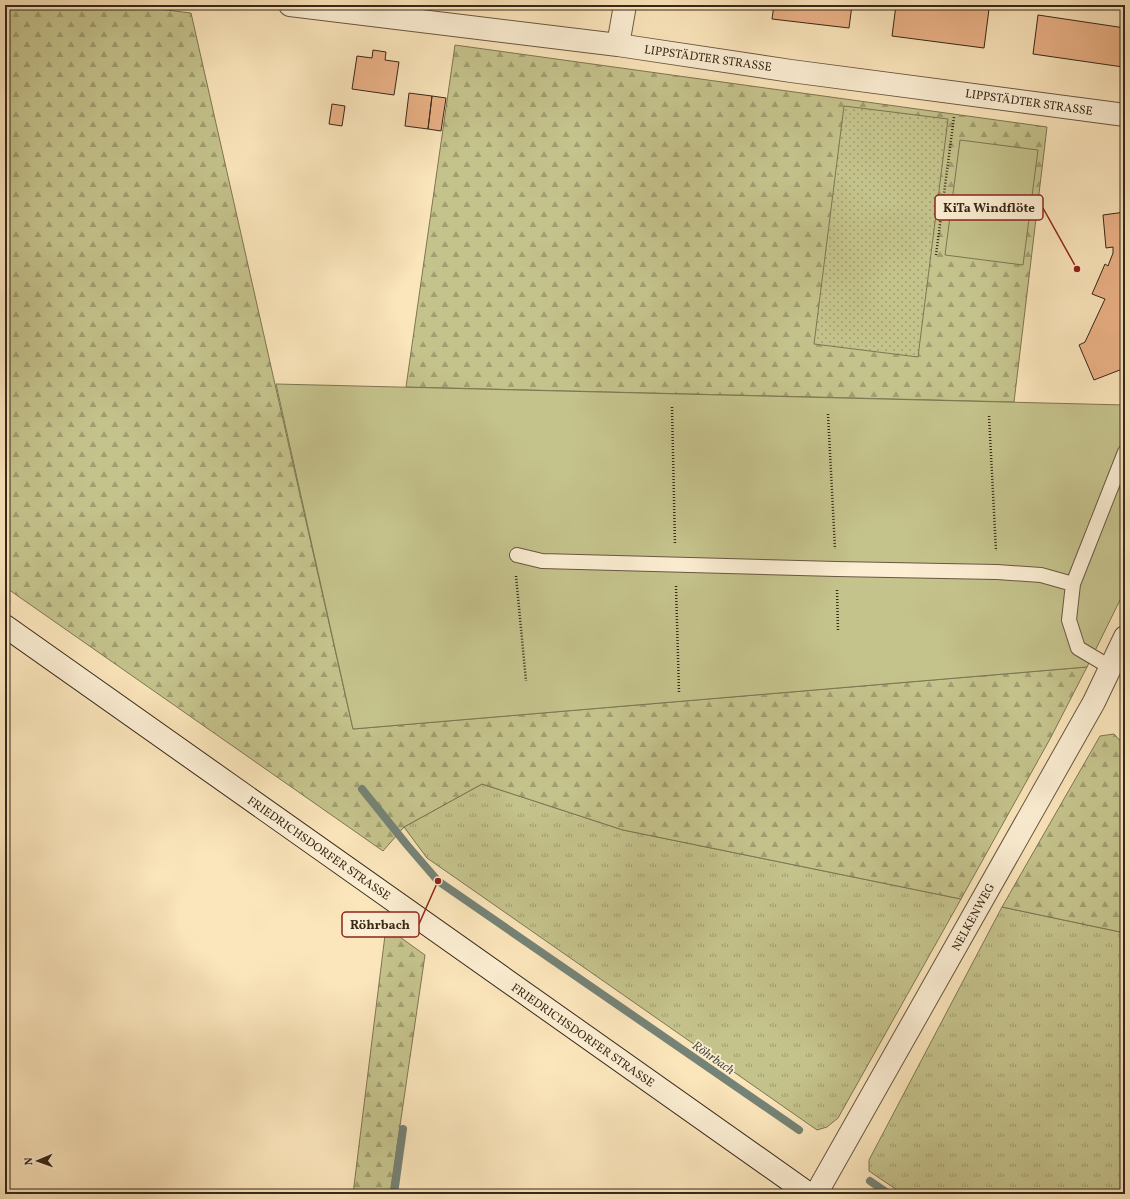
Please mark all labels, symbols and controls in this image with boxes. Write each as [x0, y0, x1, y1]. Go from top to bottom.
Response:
street label: LIPPSTÄDTER STRASSE [643, 41, 773, 76]
street label: LIPPSTÄDTER STRASSE [964, 85, 1094, 120]
callout: KiTa Windflöte [935, 195, 1043, 220]
text: KiTa Windflöte [943, 200, 1035, 218]
street label: FRIEDRICHSDORFER STRASSE [244, 793, 393, 905]
street label: NELKENWEG [949, 881, 999, 954]
callout: Röhrbach [342, 912, 419, 937]
text: Röhrbach [350, 917, 411, 935]
street label: FRIEDRICHSDORFER STRASSE [508, 980, 657, 1092]
water label: Röhrbach [688, 1037, 738, 1080]
north arrow [18, 1141, 58, 1181]
text: N [22, 1157, 37, 1166]

